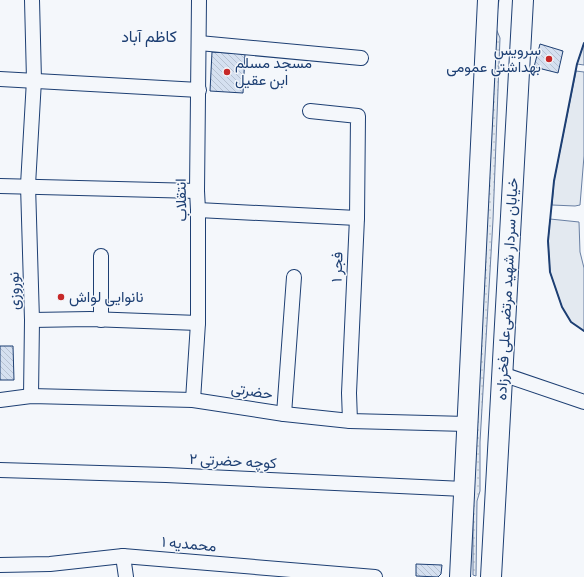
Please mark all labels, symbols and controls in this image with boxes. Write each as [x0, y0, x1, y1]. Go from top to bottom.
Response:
district label: کاظم آباد [121, 27, 177, 47]
place label: سرویس بهداشتی عمومی [446, 41, 541, 77]
place label: مسجد مسلم ابن عقیل [235, 54, 312, 90]
marker: سرویس بهداشتی عمومی [544, 54, 554, 64]
marker: مسجد مسلم ابن عقیل [222, 67, 232, 77]
street label: خیابان سردار شهید مرتضی‌علی فخرزاده [492, 177, 523, 401]
street label: انتقلاب [172, 178, 190, 222]
street label: فجر ۱ [327, 251, 347, 283]
street label: نوروزی [5, 272, 24, 310]
place label: نانوایی لواش [69, 288, 144, 307]
marker: نانوایی لواش [56, 292, 66, 302]
street label: حضرتی [230, 379, 274, 404]
street label: کوچه حضرتی ۲ [189, 450, 278, 473]
street label: محمدیه ۱ [161, 533, 217, 555]

